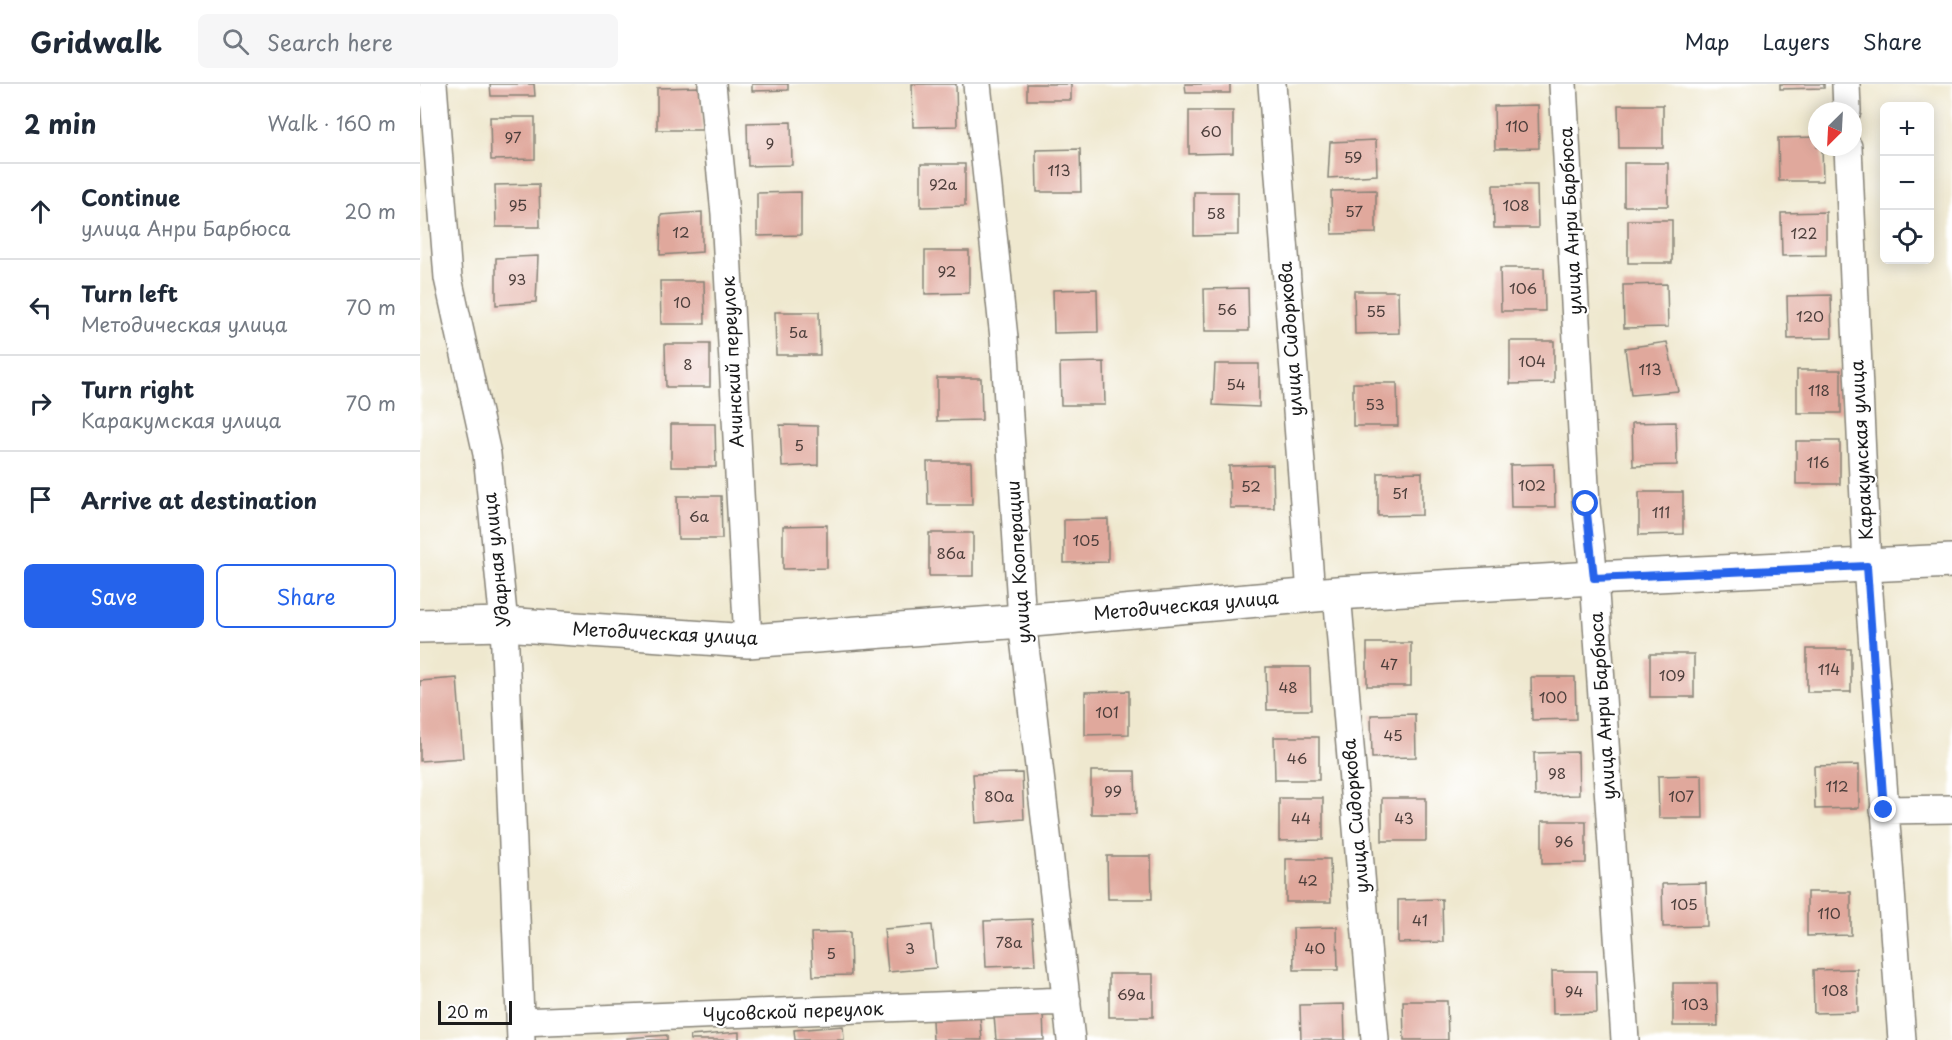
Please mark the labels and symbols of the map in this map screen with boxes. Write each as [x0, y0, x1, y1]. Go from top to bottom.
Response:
north arrow [1808, 102, 1862, 156]
house number: 110 [1505, 114, 1529, 137]
house number: 60 [1200, 119, 1222, 142]
house number: 97 [504, 125, 522, 148]
street label: улица Анри Барбюса [1551, 125, 1588, 316]
house number: 9 [766, 131, 774, 154]
house number: 59 [1344, 145, 1362, 168]
house number: 113 [1048, 158, 1070, 181]
house number: 92а [929, 172, 958, 195]
house number: 95 [509, 193, 527, 216]
house number: 108 [1502, 193, 1530, 216]
house number: 57 [1345, 199, 1363, 222]
house number: 58 [1206, 201, 1226, 224]
house number: 12 [672, 220, 690, 243]
house number: 122 [1791, 221, 1817, 244]
house number: 92 [938, 259, 956, 282]
street label: улица Сидоркова [1271, 260, 1308, 417]
house number: 93 [508, 267, 526, 290]
street label: Ачинский переулок [714, 275, 749, 448]
house number: 106 [1509, 276, 1537, 299]
house number: 10 [673, 290, 691, 313]
house number: 56 [1217, 297, 1237, 320]
house number: 55 [1366, 299, 1386, 322]
house number: 120 [1796, 304, 1824, 327]
house number: 5а [789, 320, 808, 343]
house number: 104 [1518, 349, 1546, 372]
house number: 8 [683, 352, 693, 375]
house number: 113 [1639, 357, 1661, 380]
street label: Каракумская улица [1842, 359, 1879, 541]
house number: 54 [1226, 372, 1246, 395]
house number: 118 [1808, 378, 1830, 401]
house number: 53 [1365, 392, 1385, 415]
house number: 5 [794, 433, 804, 456]
house number: 116 [1806, 450, 1830, 473]
house number: 102 [1518, 473, 1546, 496]
house number: 52 [1241, 474, 1261, 497]
street label: улица Кооперации [998, 479, 1037, 645]
house number: 51 [1392, 481, 1408, 504]
route start [1572, 490, 1598, 516]
street label: Ударная улица [475, 491, 516, 629]
house number: 111 [1652, 500, 1670, 523]
house number: 6а [689, 504, 710, 527]
house number: 105 [1072, 528, 1100, 551]
house number: 86а [937, 541, 966, 564]
street label: Методическая улица [1092, 583, 1280, 626]
street label: улица Анри Барбюса [1581, 610, 1622, 801]
street label: Методическая улица [572, 614, 759, 651]
house number: 47 [1380, 652, 1398, 675]
house number: 114 [1818, 657, 1840, 680]
house number: 109 [1659, 663, 1685, 686]
house number: 48 [1278, 675, 1298, 698]
house number: 100 [1539, 685, 1567, 708]
house number: 101 [1095, 700, 1119, 723]
house number: 45 [1383, 723, 1403, 746]
street label: улица Сидоркова [1334, 737, 1375, 895]
house number: 46 [1287, 746, 1307, 769]
house number: 98 [1548, 761, 1566, 784]
house number: 112 [1825, 774, 1849, 797]
house number: 99 [1104, 779, 1122, 802]
house number: 80а [984, 784, 1015, 807]
house number: 107 [1668, 784, 1694, 807]
route end [1870, 796, 1896, 822]
house number: 44 [1291, 806, 1311, 829]
house number: 43 [1394, 806, 1414, 829]
house number: 96 [1555, 829, 1574, 852]
house number: 42 [1298, 868, 1318, 891]
house number: 105 [1670, 892, 1698, 915]
house number: 110 [1817, 901, 1841, 924]
house number: 41 [1412, 908, 1428, 931]
house number: 78а [996, 930, 1023, 953]
house number: 3 [905, 936, 915, 959]
house number: 40 [1305, 936, 1325, 959]
house number: 5 [826, 941, 836, 964]
house number: 108 [1821, 978, 1849, 1001]
house number: 94 [1565, 979, 1583, 1002]
house number: 69а [1117, 982, 1146, 1005]
house number: 103 [1681, 992, 1709, 1015]
street label: Чусовской переулок [702, 994, 884, 1027]
scale bar [438, 998, 512, 1026]

